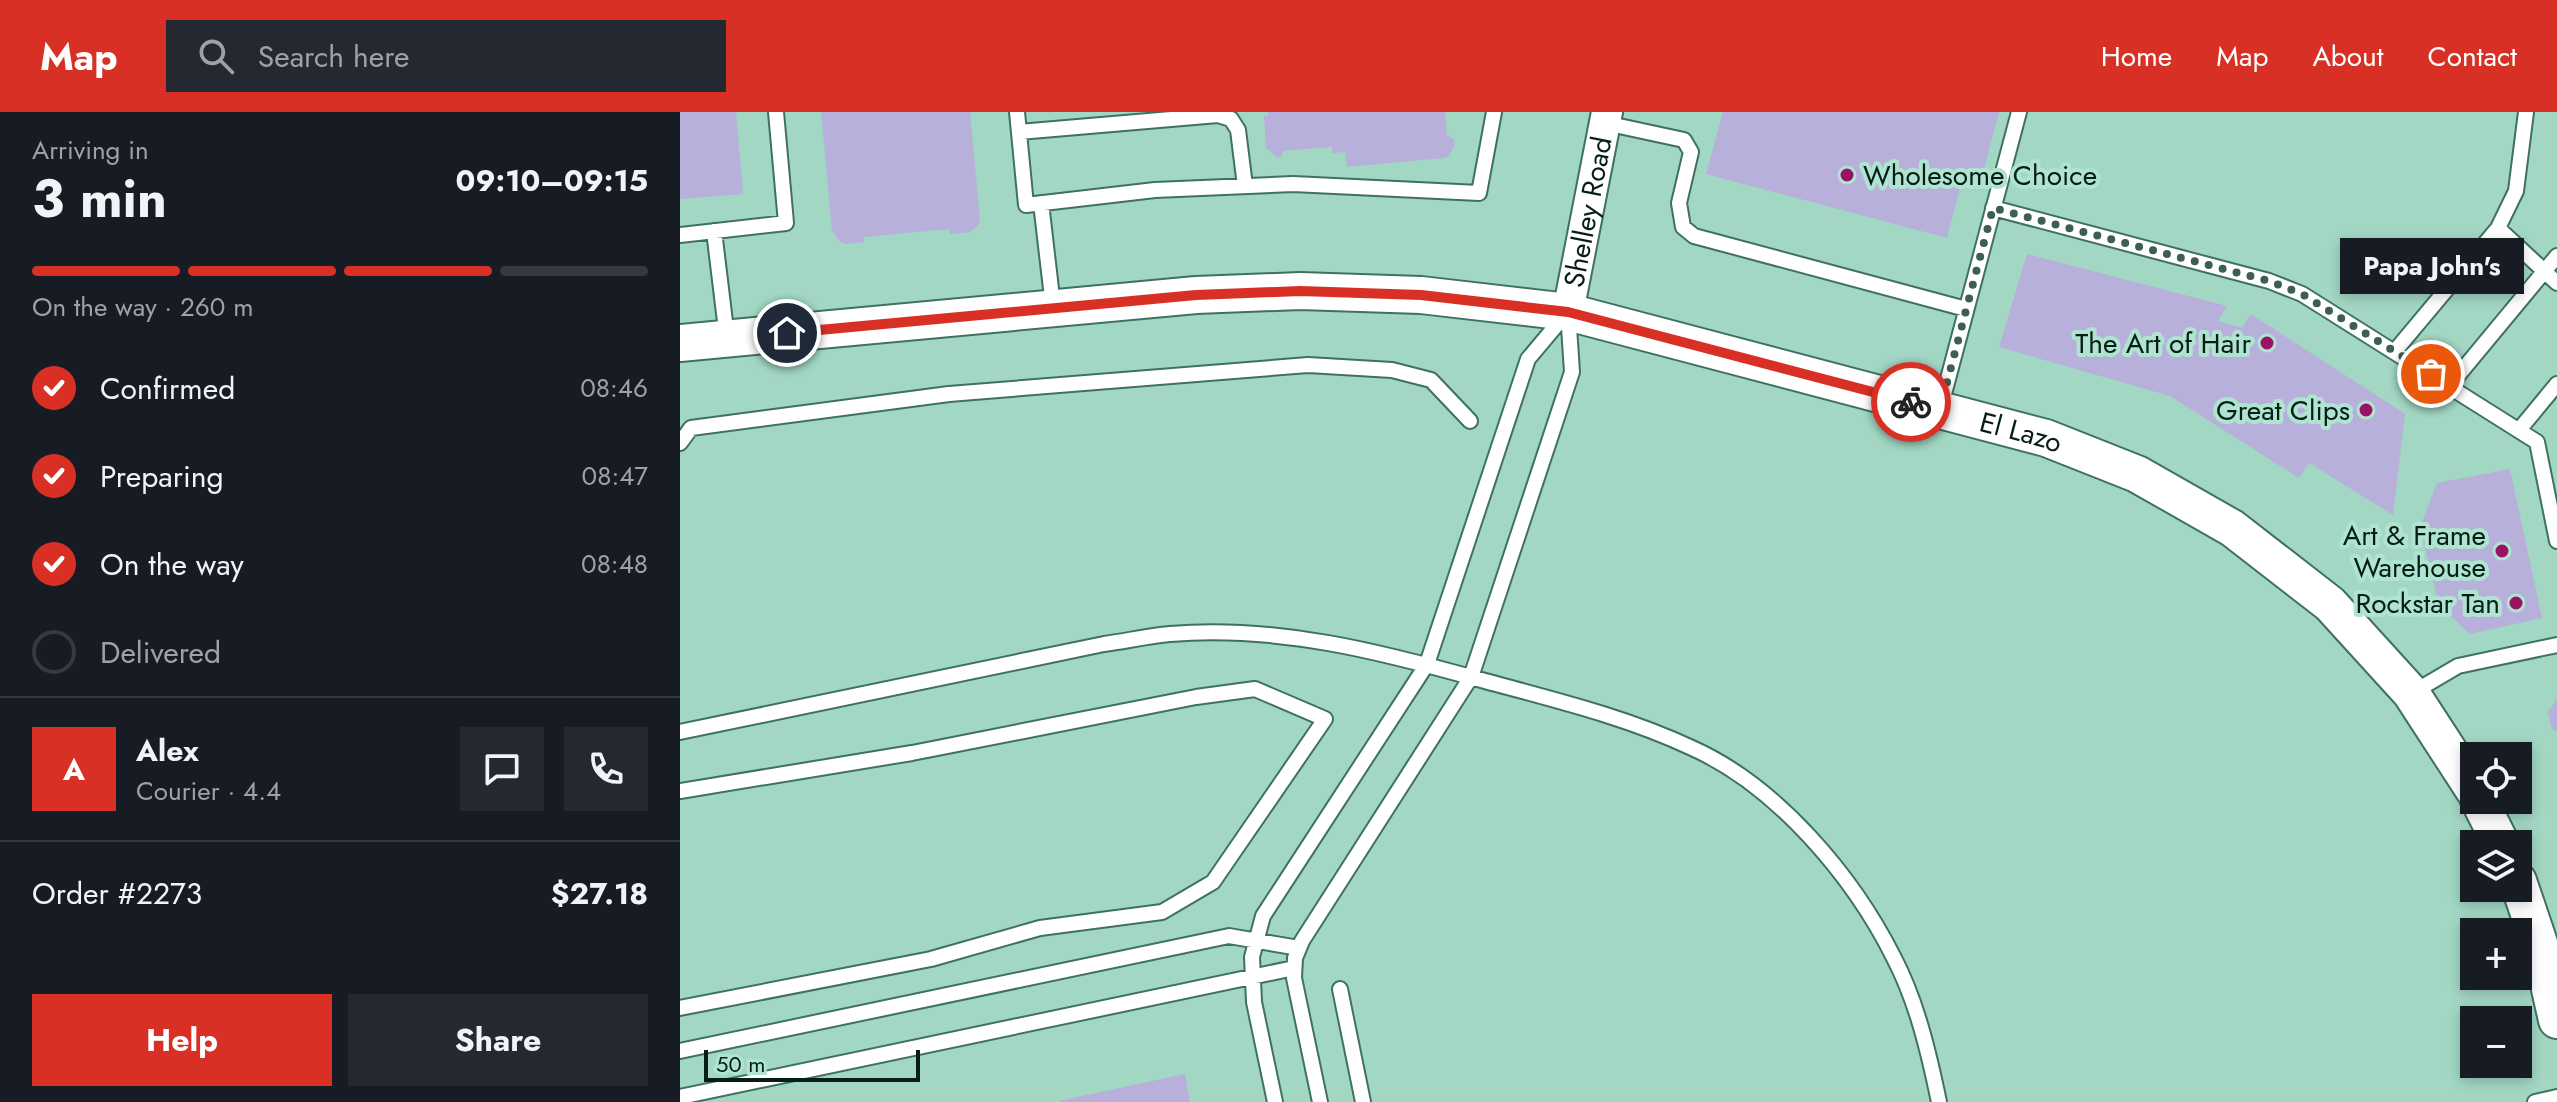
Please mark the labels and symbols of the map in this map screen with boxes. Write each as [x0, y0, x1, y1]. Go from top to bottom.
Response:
street label: Shelley Road [1553, 133, 1623, 291]
place label: Wholesome Choice [1863, 155, 2097, 196]
marker: Wholesome Choice [1838, 166, 1856, 184]
callout: Papa John's [2339, 238, 2523, 294]
pin [753, 299, 821, 367]
place label: The Art of Hair [2075, 323, 2251, 364]
marker: The Art of Hair [2258, 334, 2276, 352]
pin [2397, 340, 2465, 408]
courier [1871, 362, 1951, 442]
place label: Great Clips [2216, 390, 2350, 431]
street label: El Lazo [1975, 401, 2069, 464]
marker: Great Clips [2357, 401, 2375, 419]
place label: Art & Frame Warehouse [2343, 515, 2486, 588]
marker: Art & Frame Warehouse [2493, 542, 2511, 560]
place label: Rockstar Tan [2355, 583, 2500, 624]
marker: Rockstar Tan [2507, 594, 2525, 612]
scale bar [704, 1046, 920, 1082]

